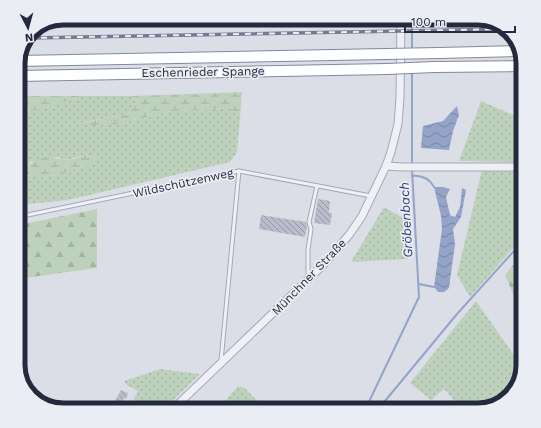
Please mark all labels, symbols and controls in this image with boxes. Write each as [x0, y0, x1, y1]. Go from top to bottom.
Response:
north arrow [8, 8, 48, 48]
scale bar [405, 8, 515, 34]
text: 100 m [411, 15, 446, 29]
text: N [24, 31, 34, 44]
street label: Eschenrieder Spange [141, 64, 265, 80]
street label: Wildschützenweg [131, 165, 235, 201]
water label: Gröbenbach [397, 182, 415, 258]
street label: Münchner Straße [269, 236, 349, 318]

